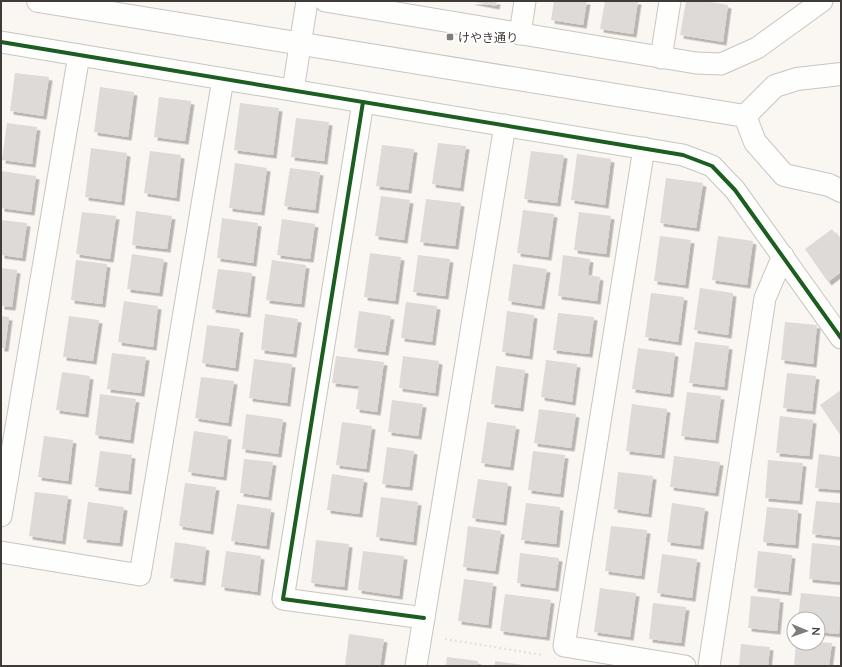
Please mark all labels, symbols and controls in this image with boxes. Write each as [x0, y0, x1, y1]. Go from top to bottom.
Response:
place label: けやき通り [458, 30, 518, 45]
marker: けやき通り [445, 32, 455, 42]
north arrow [786, 611, 826, 651]
text: N [809, 627, 823, 636]

